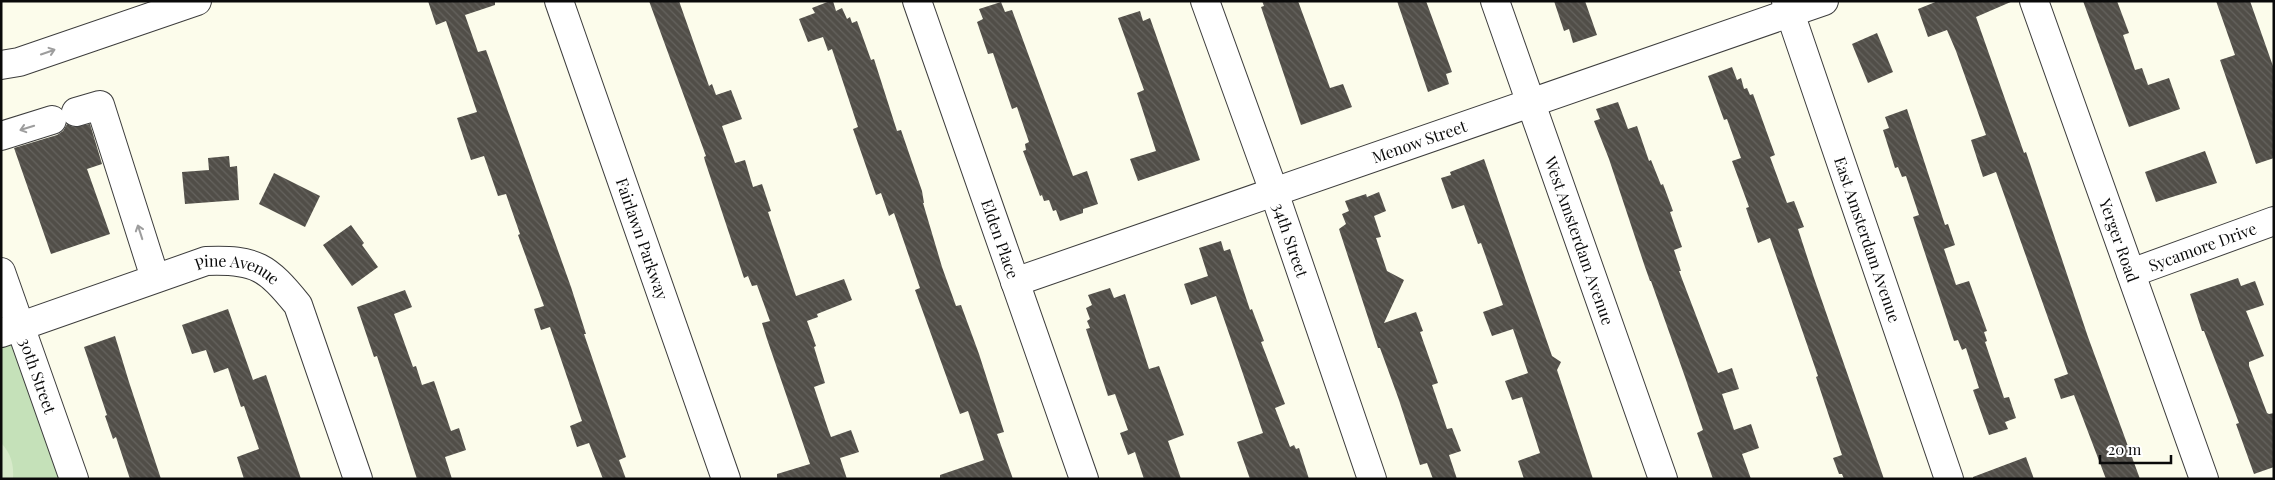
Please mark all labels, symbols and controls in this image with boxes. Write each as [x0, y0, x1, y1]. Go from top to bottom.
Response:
one-way arrow [40, 47, 56, 57]
street label: Menow Street [1369, 115, 1470, 167]
one-way arrow [19, 124, 35, 133]
street label: West Amsterdam Avenue [1540, 152, 1619, 328]
street label: East Amsterdam Avenue [1830, 154, 1906, 325]
street label: Fairlawn Parkway [612, 175, 674, 302]
street label: Yerger Road [2095, 195, 2144, 285]
street label: Elden Place [977, 196, 1024, 281]
street label: 34th Street [1269, 200, 1313, 280]
street label: Sycamore Drive [2145, 217, 2259, 276]
one-way arrow [135, 225, 144, 240]
street label: Pine Avenue [192, 250, 285, 289]
street label: 30th Street [15, 335, 61, 417]
scale bar [2100, 432, 2171, 464]
text: 20 m [2108, 439, 2142, 459]

